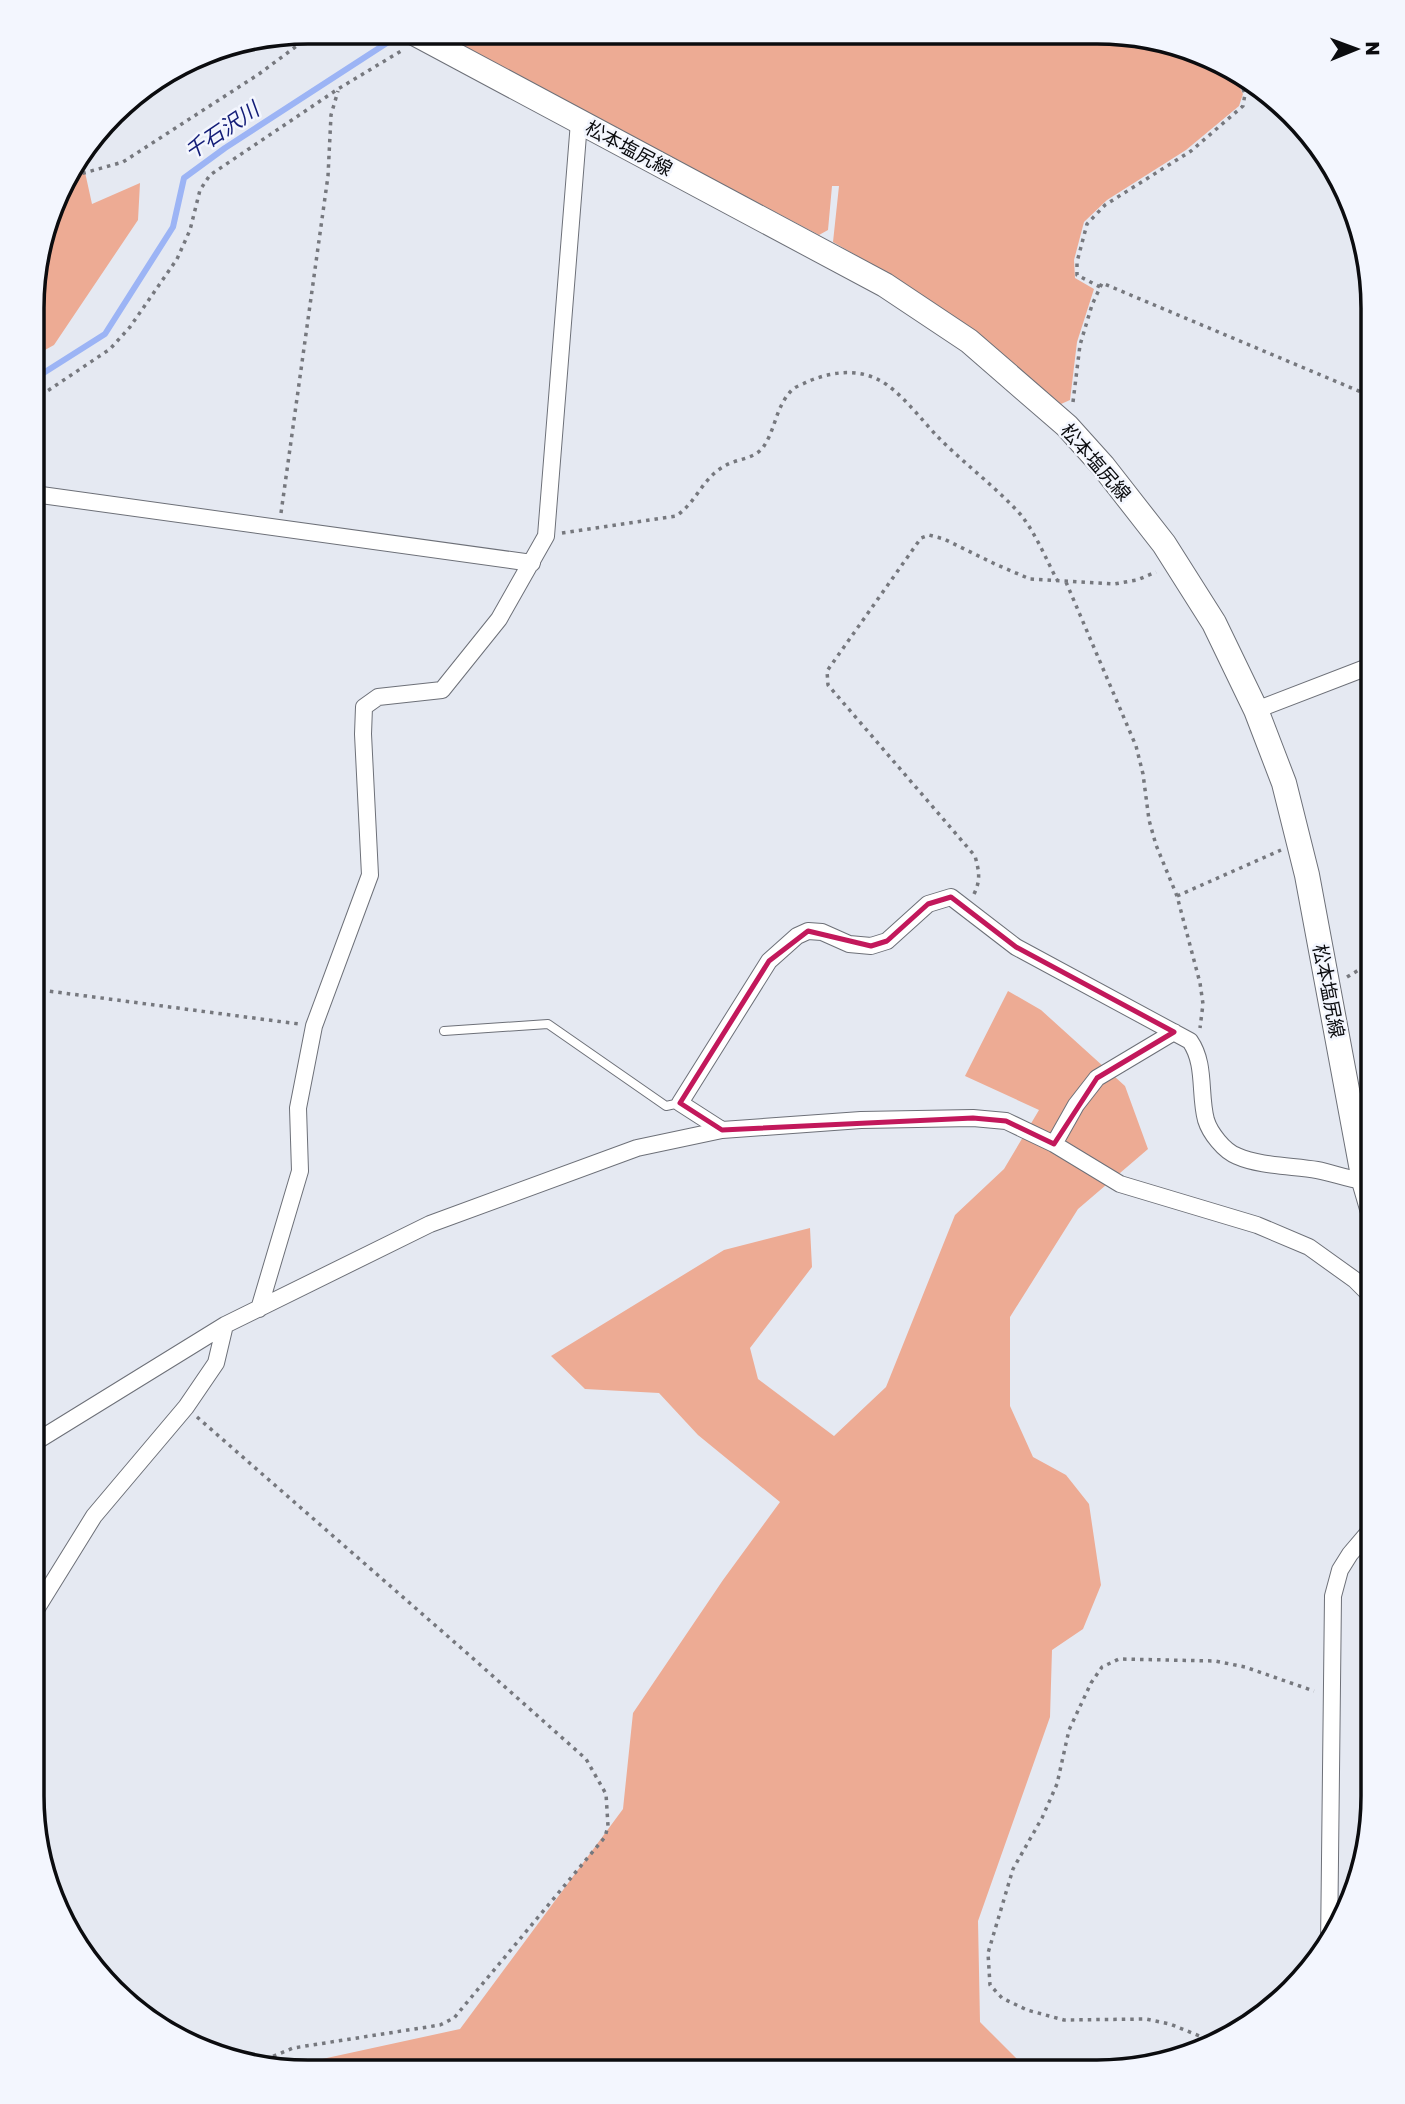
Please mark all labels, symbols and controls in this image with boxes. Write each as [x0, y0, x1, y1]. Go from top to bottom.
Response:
north arrow [1321, 14, 1391, 84]
text: N [1362, 41, 1385, 56]
water label: 千石沢川 [179, 95, 265, 164]
street label: 松本塩尻線 [582, 115, 677, 180]
street label: 松本塩尻線 [1057, 418, 1136, 505]
street label: 松本塩尻線 [1309, 942, 1350, 1040]

